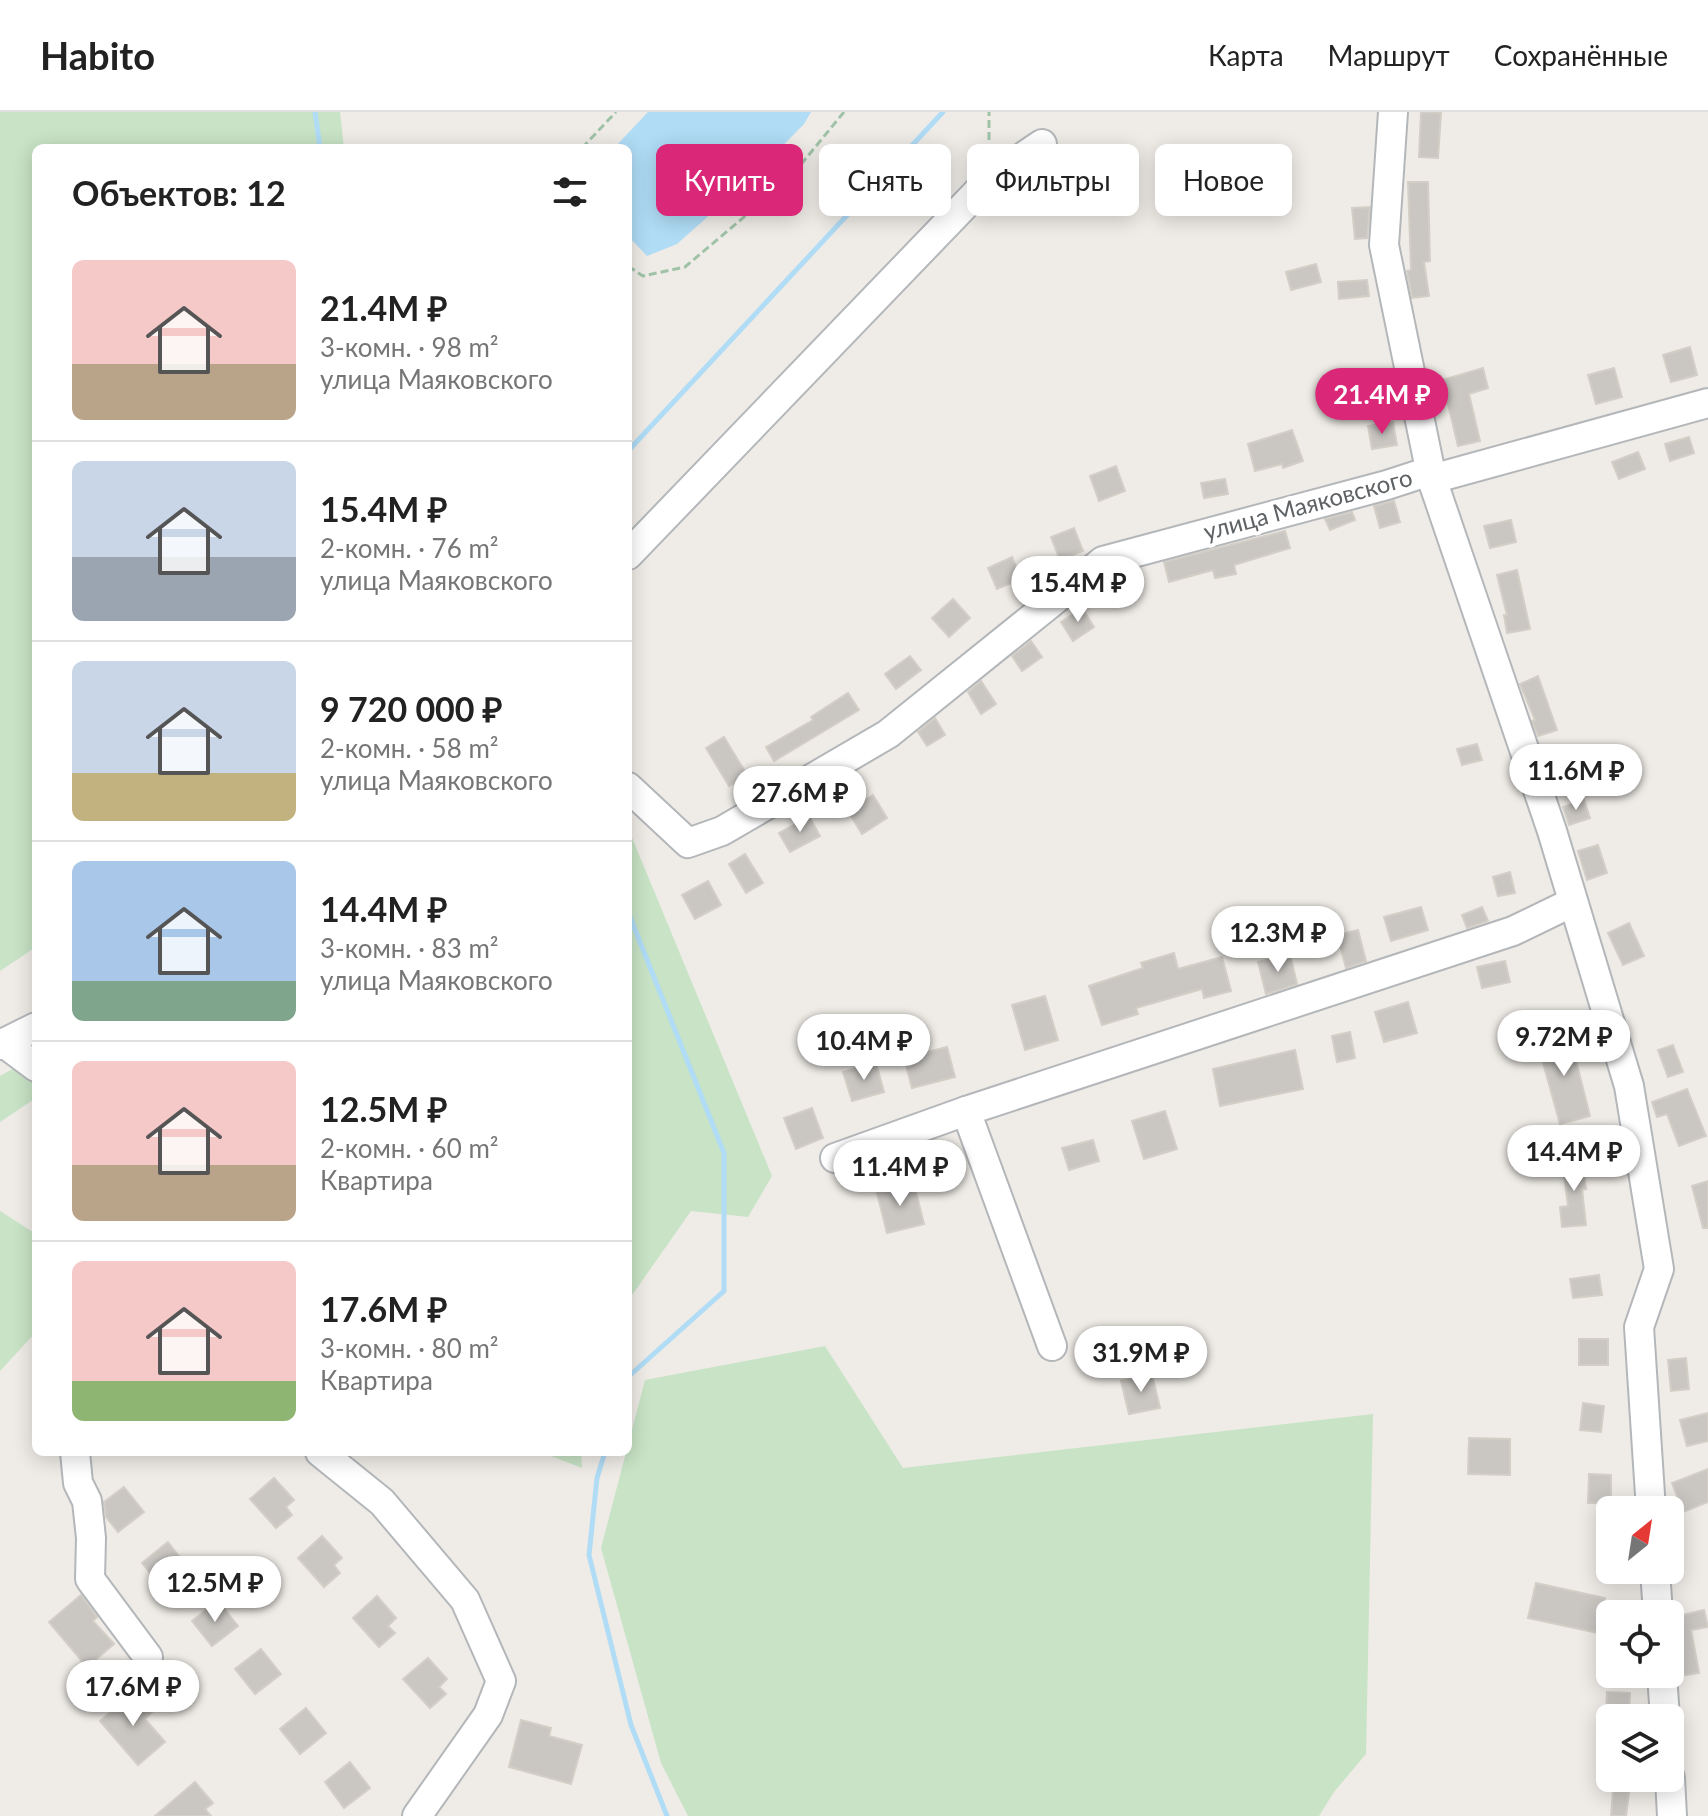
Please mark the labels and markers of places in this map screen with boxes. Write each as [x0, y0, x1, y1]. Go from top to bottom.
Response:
pin: 21.4M ₽ [1308, 368, 1456, 436]
pin: 15.4M ₽ [1004, 556, 1152, 624]
pin: 11.6M ₽ [1502, 744, 1650, 812]
pin: 27.6M ₽ [726, 766, 874, 834]
pin: 12.3M ₽ [1204, 906, 1352, 974]
pin: 9.72M ₽ [1490, 1010, 1638, 1078]
pin: 10.4M ₽ [790, 1014, 938, 1082]
pin: 14.4M ₽ [1500, 1125, 1648, 1193]
pin: 11.4M ₽ [826, 1140, 974, 1208]
pin: 31.9M ₽ [1067, 1326, 1215, 1394]
pin: 12.5M ₽ [141, 1556, 289, 1624]
pin: 17.6M ₽ [59, 1660, 207, 1728]

